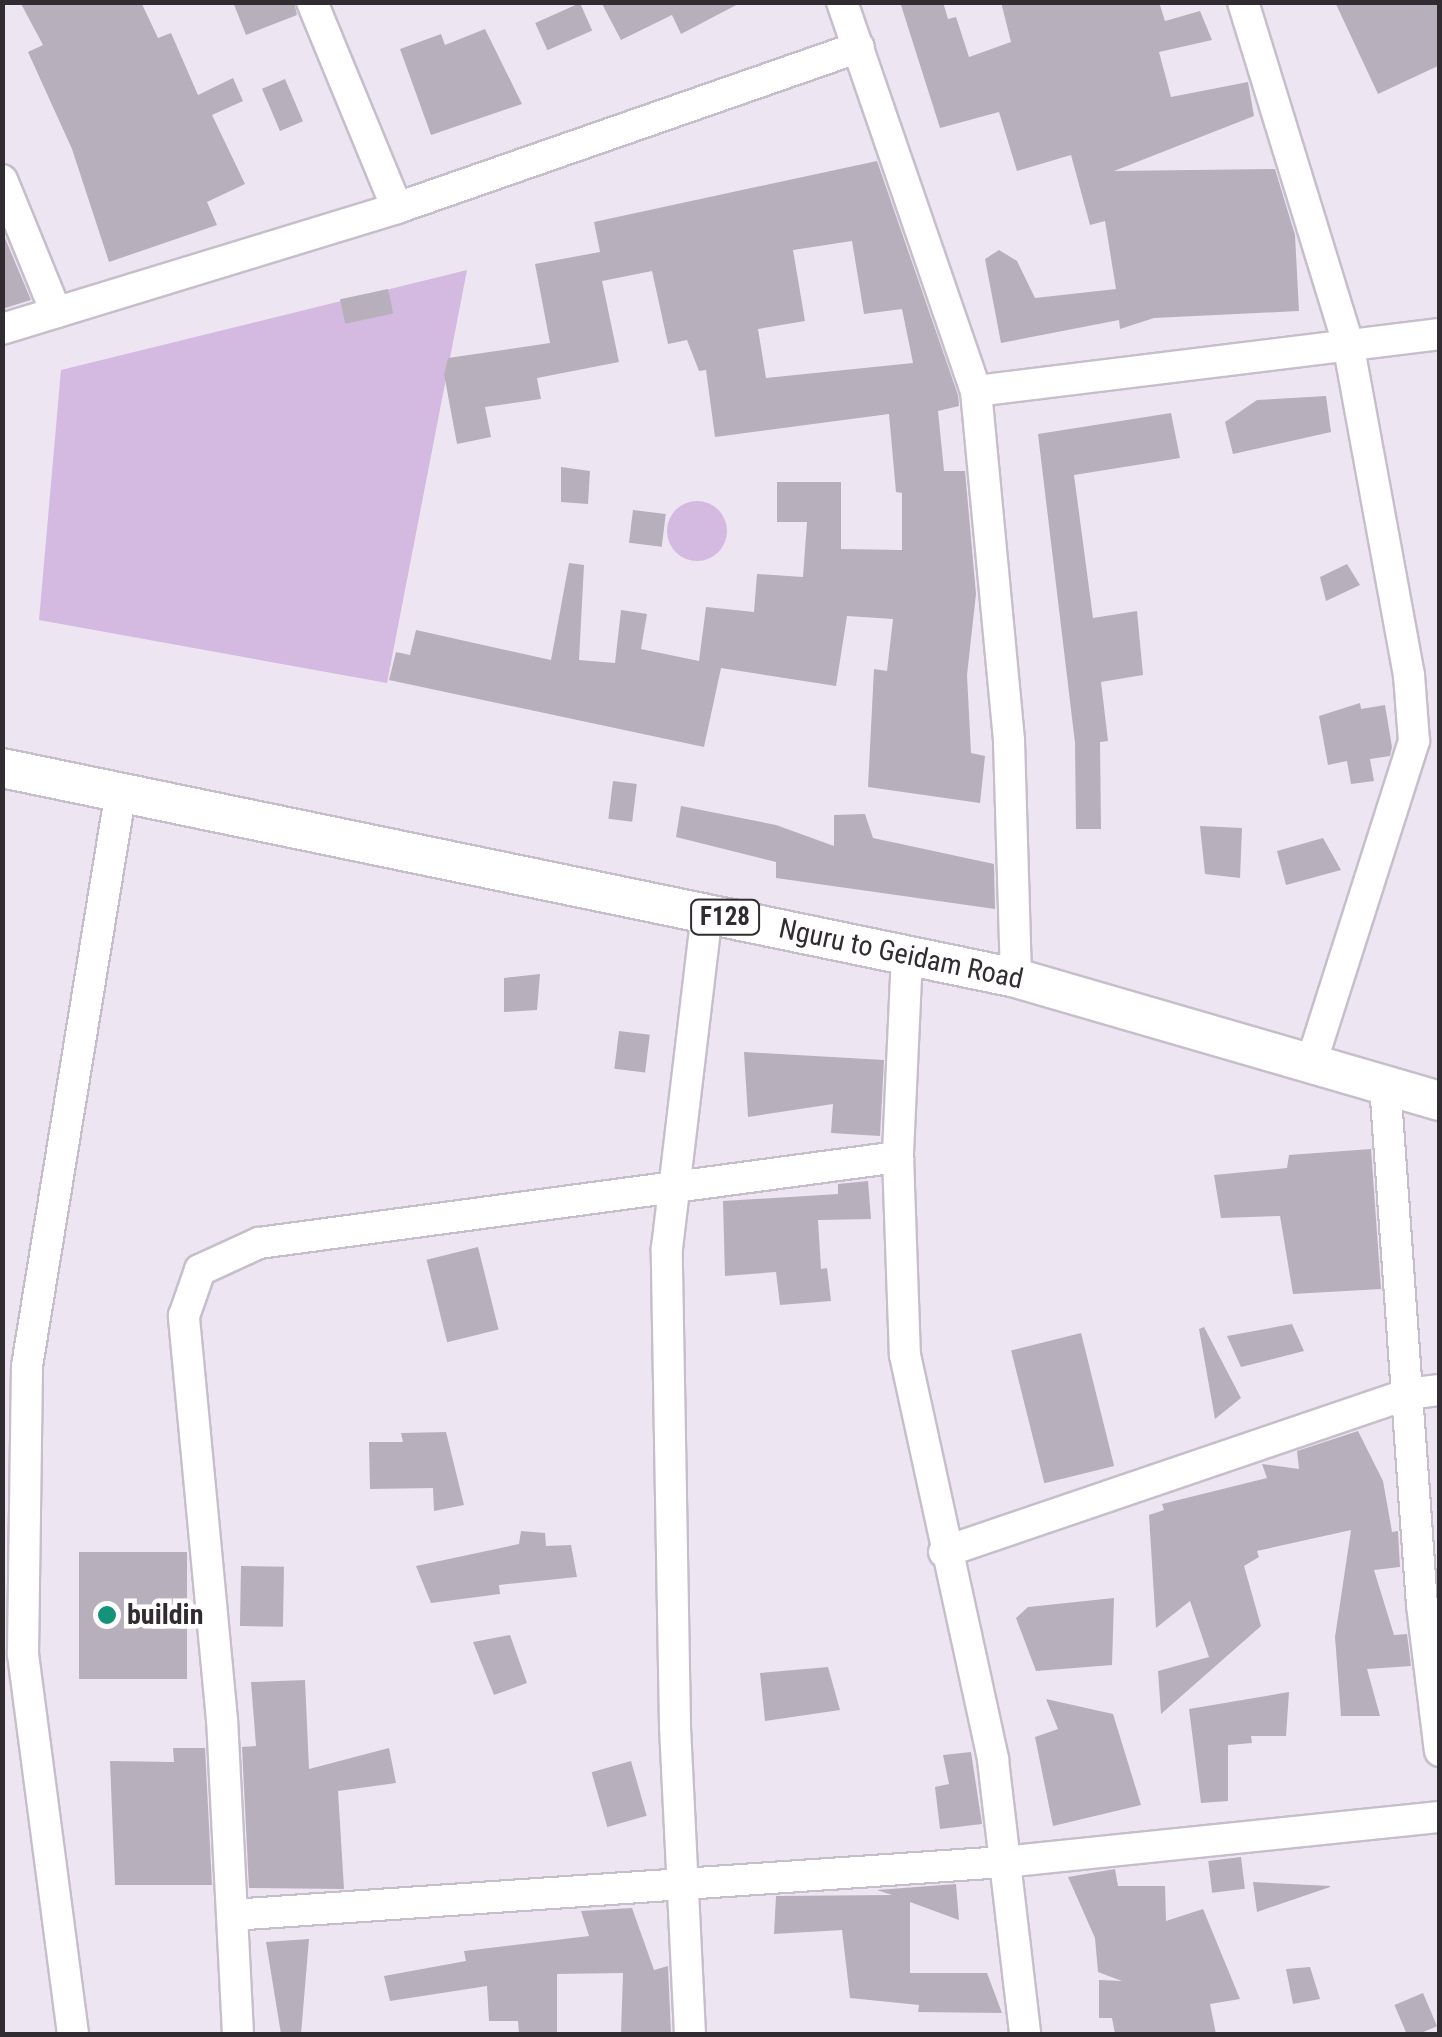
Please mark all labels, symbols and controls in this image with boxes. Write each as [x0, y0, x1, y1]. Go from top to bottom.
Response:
road number: F128 [690, 897, 760, 937]
street label: Nguru to Geidam Road [776, 912, 1026, 996]
place label: buildin [127, 1598, 203, 1632]
marker: buildin [96, 1604, 118, 1626]

